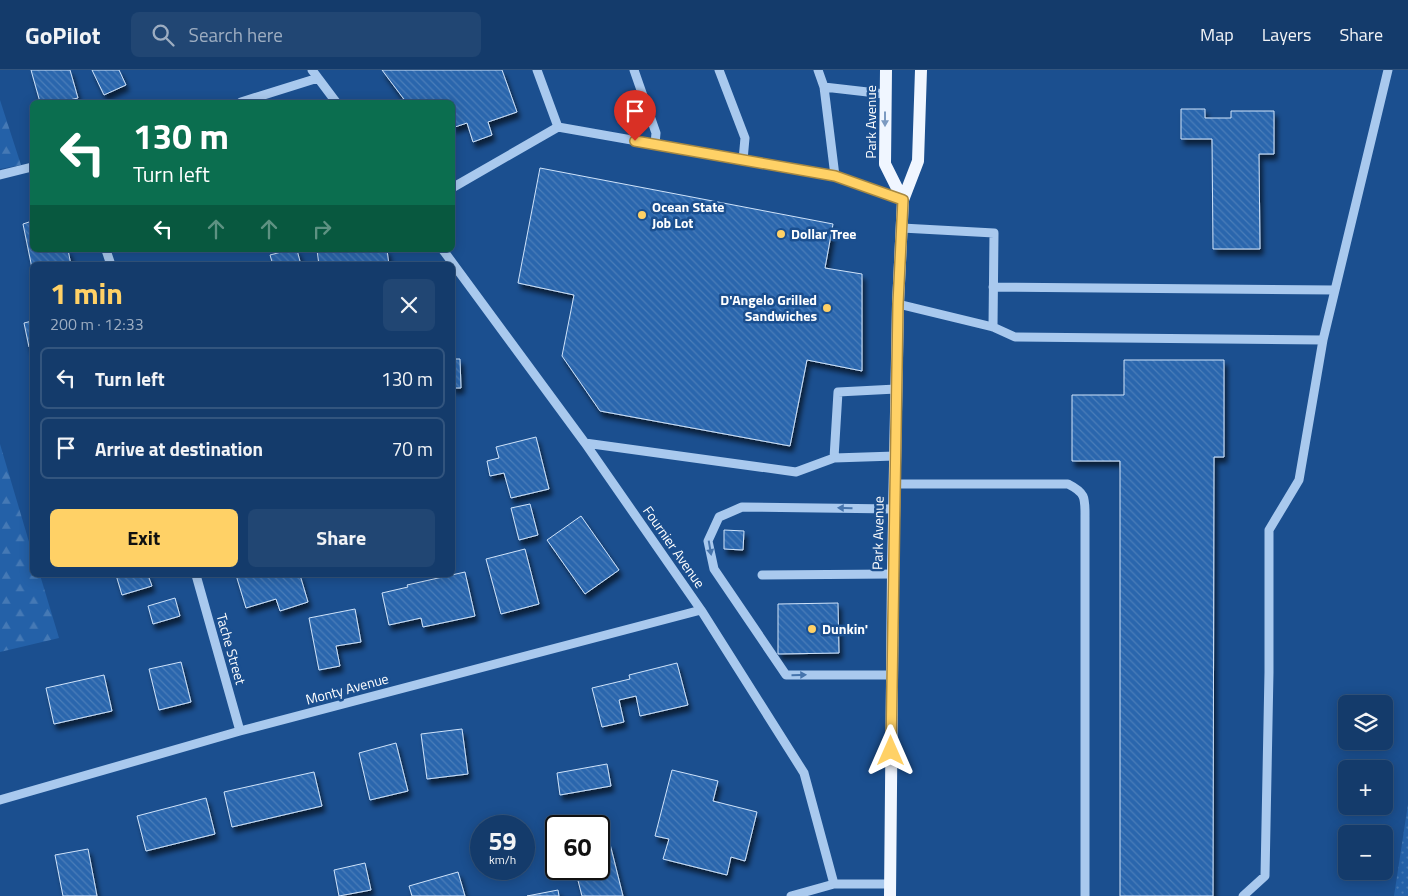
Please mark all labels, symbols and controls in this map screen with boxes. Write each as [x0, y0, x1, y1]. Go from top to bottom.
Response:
search box [131, 12, 481, 57]
text: GoPilot [25, 17, 101, 53]
text: Search here [189, 20, 283, 49]
icon: search [149, 21, 177, 49]
text: Map [1200, 21, 1234, 48]
text: Layers [1262, 21, 1311, 48]
text: Share [1339, 21, 1383, 48]
street label: Park Avenue [860, 85, 881, 159]
pin [614, 90, 656, 141]
icon: arrive [621, 97, 649, 125]
text: 130 m [133, 109, 229, 163]
one-way arrow [881, 111, 889, 127]
icon: left [50, 120, 115, 185]
text: Turn left [133, 157, 210, 191]
place label: Ocean State Job Lot [652, 196, 724, 233]
marker: Ocean State Job Lot [636, 209, 648, 221]
icon: left [149, 215, 177, 243]
icon: ahead [202, 215, 230, 243]
icon: ahead [255, 215, 283, 243]
icon: right [308, 215, 336, 243]
place label: Dollar Tree [791, 223, 857, 244]
marker: Dollar Tree [775, 228, 787, 240]
text: 1 min [50, 270, 123, 316]
button: close [383, 279, 435, 331]
place label: D'Angelo Grilled Sandwiches [720, 289, 817, 326]
marker: D'Angelo Grilled Sandwiches [821, 302, 833, 314]
text: 200 m · 12:33 [50, 312, 144, 336]
icon: left [52, 364, 80, 392]
text: Turn left [95, 364, 165, 393]
text: 130 m [381, 364, 433, 393]
icon: arrive [52, 434, 80, 462]
text: Arrive at destination [95, 434, 263, 463]
text: 70 m [392, 434, 433, 463]
street label: Park Avenue [866, 496, 889, 570]
street label: Fournier Avenue [638, 501, 711, 592]
one-way arrow [837, 504, 853, 512]
button: Exit [50, 509, 238, 567]
button: Share [248, 509, 435, 567]
one-way arrow [706, 541, 714, 557]
street label: Tache Street [211, 611, 252, 687]
place label: Dunkin' [822, 618, 868, 639]
marker: Dunkin' [806, 623, 818, 635]
street label: Monty Avenue [303, 667, 391, 710]
one-way arrow [791, 671, 807, 679]
map controls [1338, 695, 1393, 880]
button: layers [1338, 695, 1393, 750]
position arrow [864, 724, 916, 776]
button: + [1338, 760, 1393, 815]
speed limit sign: 60 [545, 815, 610, 880]
text: 59 [488, 822, 517, 860]
button: − [1338, 825, 1393, 880]
text: km/h [489, 850, 516, 869]

